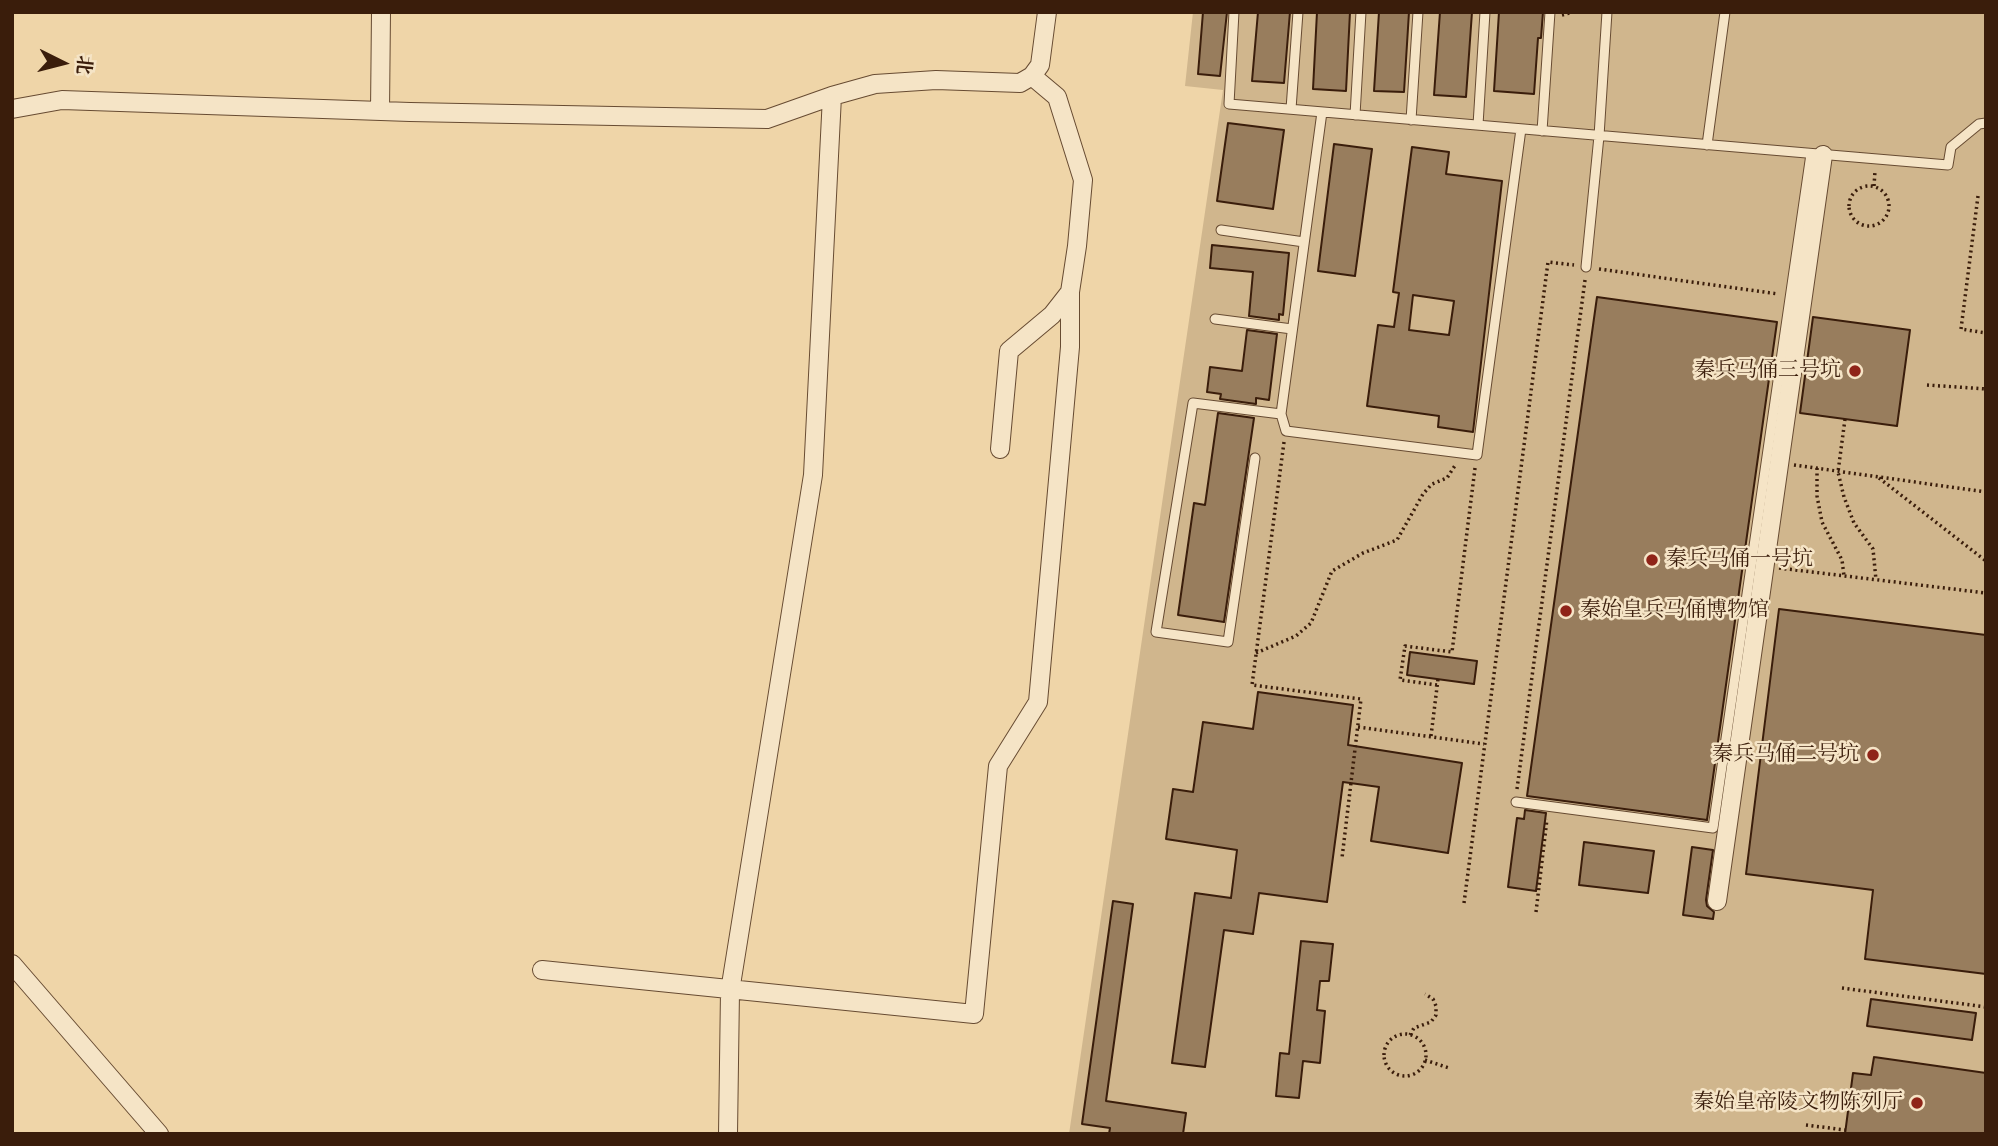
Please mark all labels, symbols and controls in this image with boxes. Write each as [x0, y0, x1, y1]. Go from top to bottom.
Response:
north arrow [28, 28, 98, 98]
text: 北 [72, 55, 97, 76]
place label: 秦兵马俑三号坑 [1694, 358, 1841, 384]
marker: 秦兵马俑三号坑 [1847, 363, 1863, 379]
place label: 秦兵马俑一号坑 [1666, 547, 1813, 573]
marker: 秦兵马俑一号坑 [1644, 552, 1660, 568]
place label: 秦始皇兵马俑博物馆 [1580, 598, 1769, 624]
marker: 秦始皇兵马俑博物馆 [1558, 603, 1574, 619]
place label: 秦兵马俑二号坑 [1712, 742, 1859, 768]
marker: 秦兵马俑二号坑 [1865, 747, 1881, 763]
place label: 秦始皇帝陵文物陈列厅 [1693, 1090, 1903, 1116]
marker: 秦始皇帝陵文物陈列厅 [1909, 1095, 1925, 1111]

